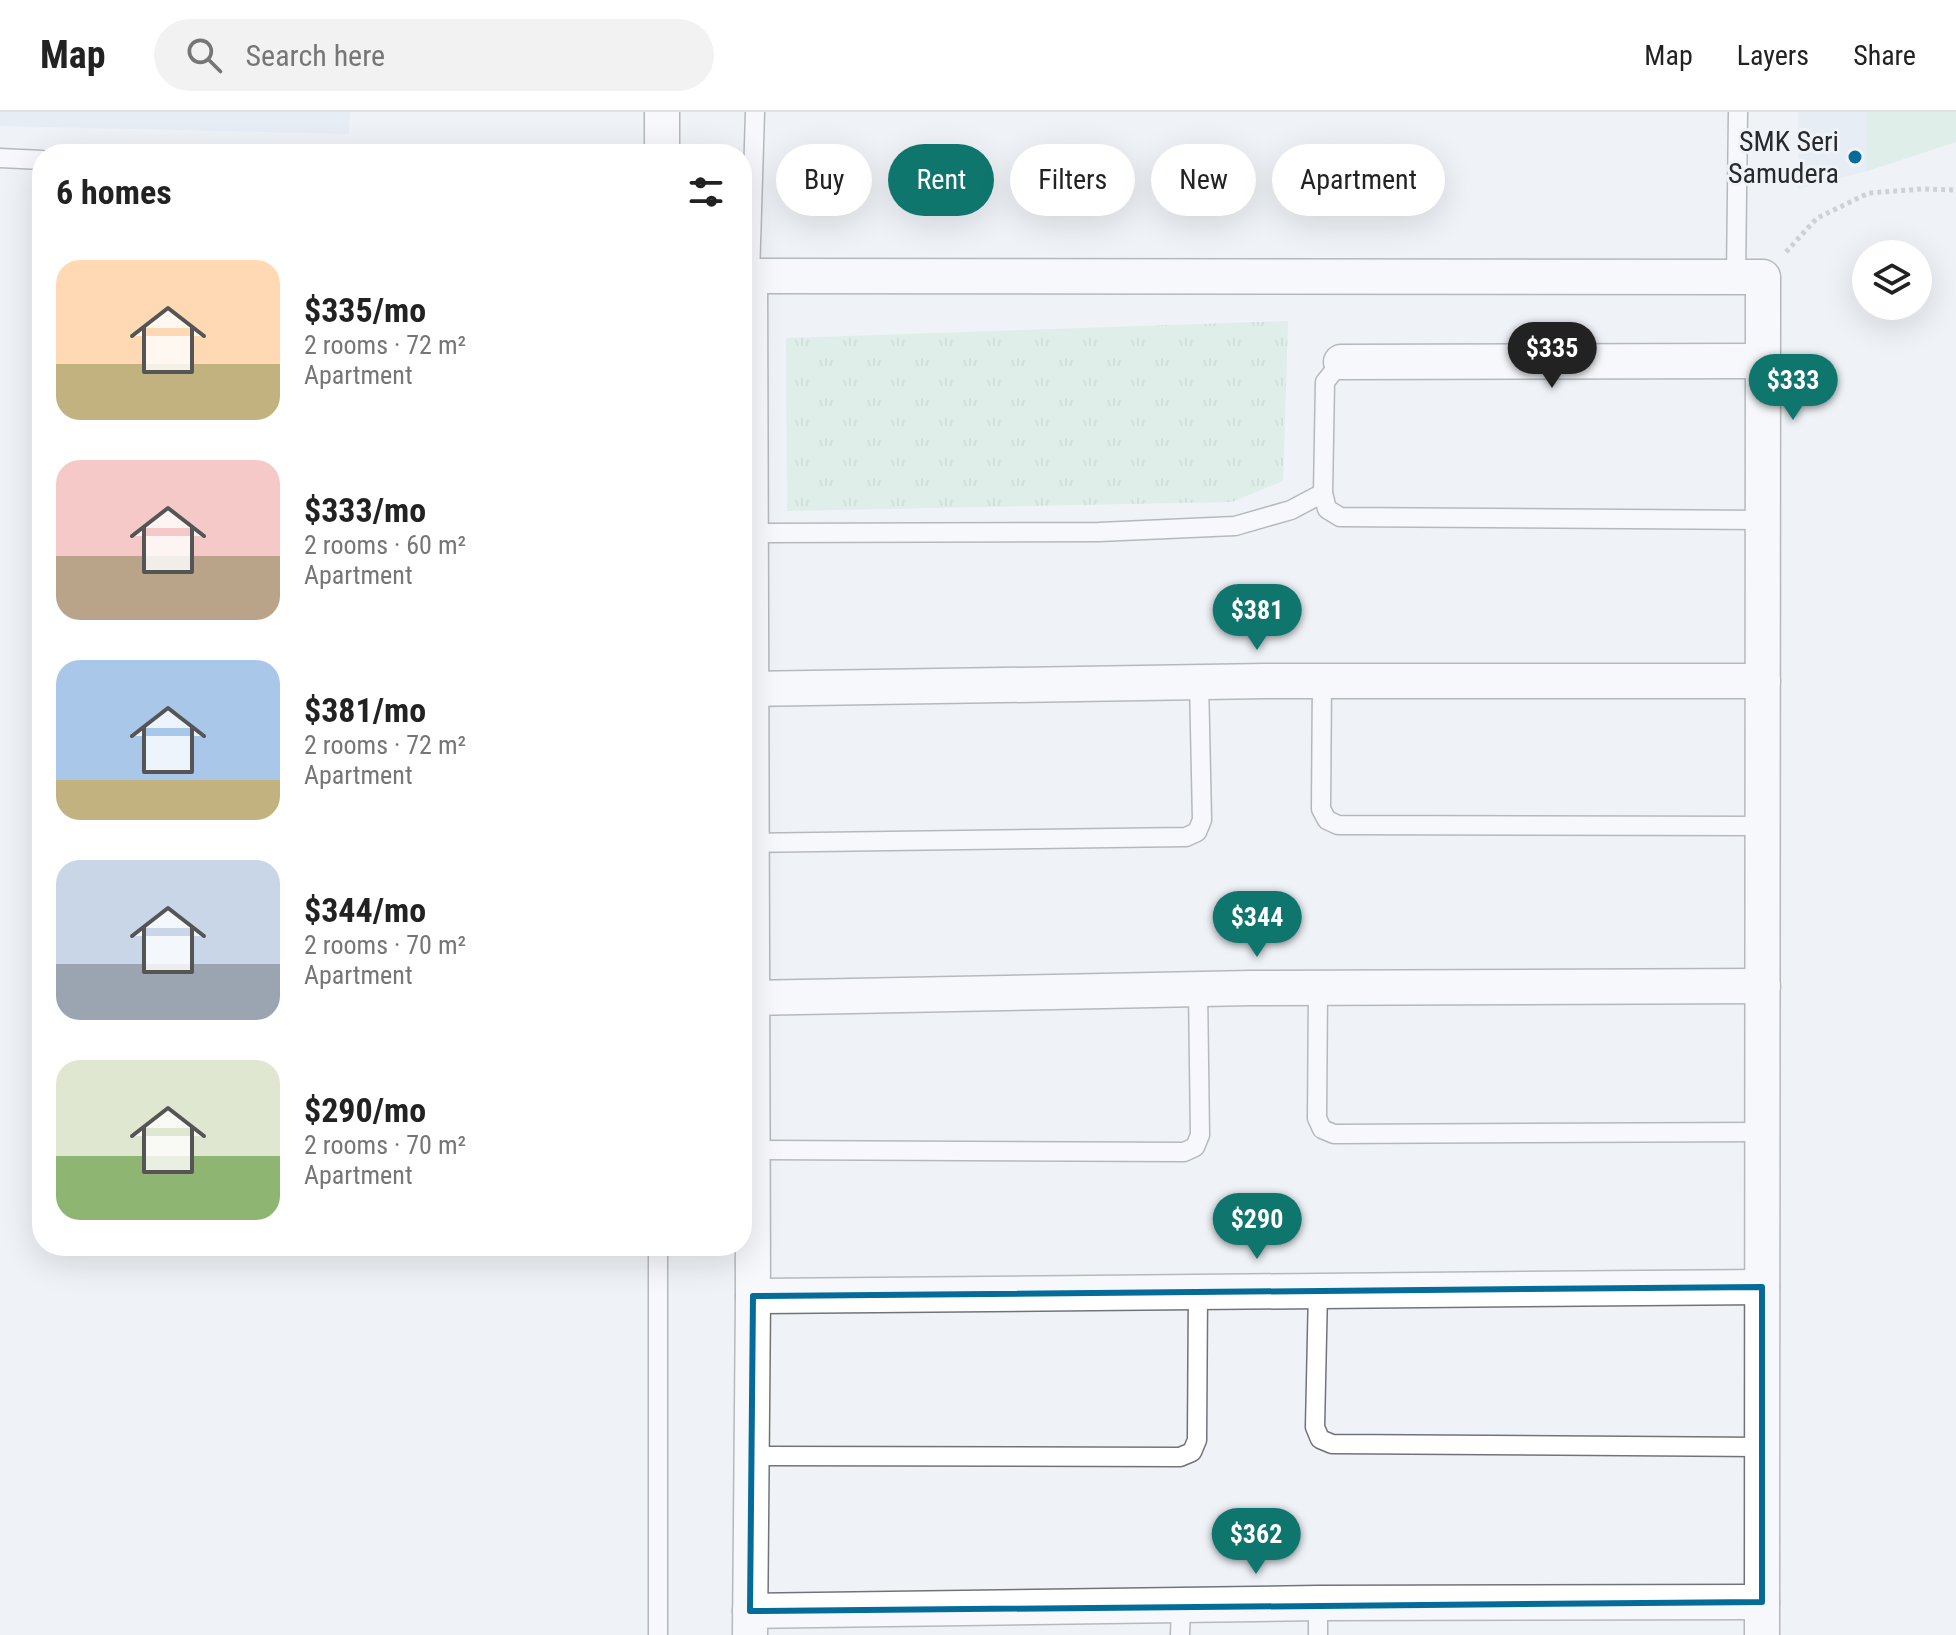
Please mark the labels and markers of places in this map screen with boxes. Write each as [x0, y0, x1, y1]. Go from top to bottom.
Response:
place label: SMK Seri Samudera [1728, 125, 1839, 190]
marker: SMK Seri Samudera [1846, 148, 1864, 166]
pin: $335 [1505, 322, 1599, 390]
pin: $333 [1746, 354, 1840, 422]
pin: $381 [1210, 584, 1304, 652]
pin: $344 [1210, 891, 1304, 959]
pin: $290 [1210, 1193, 1304, 1261]
pin: $362 [1209, 1508, 1303, 1576]

